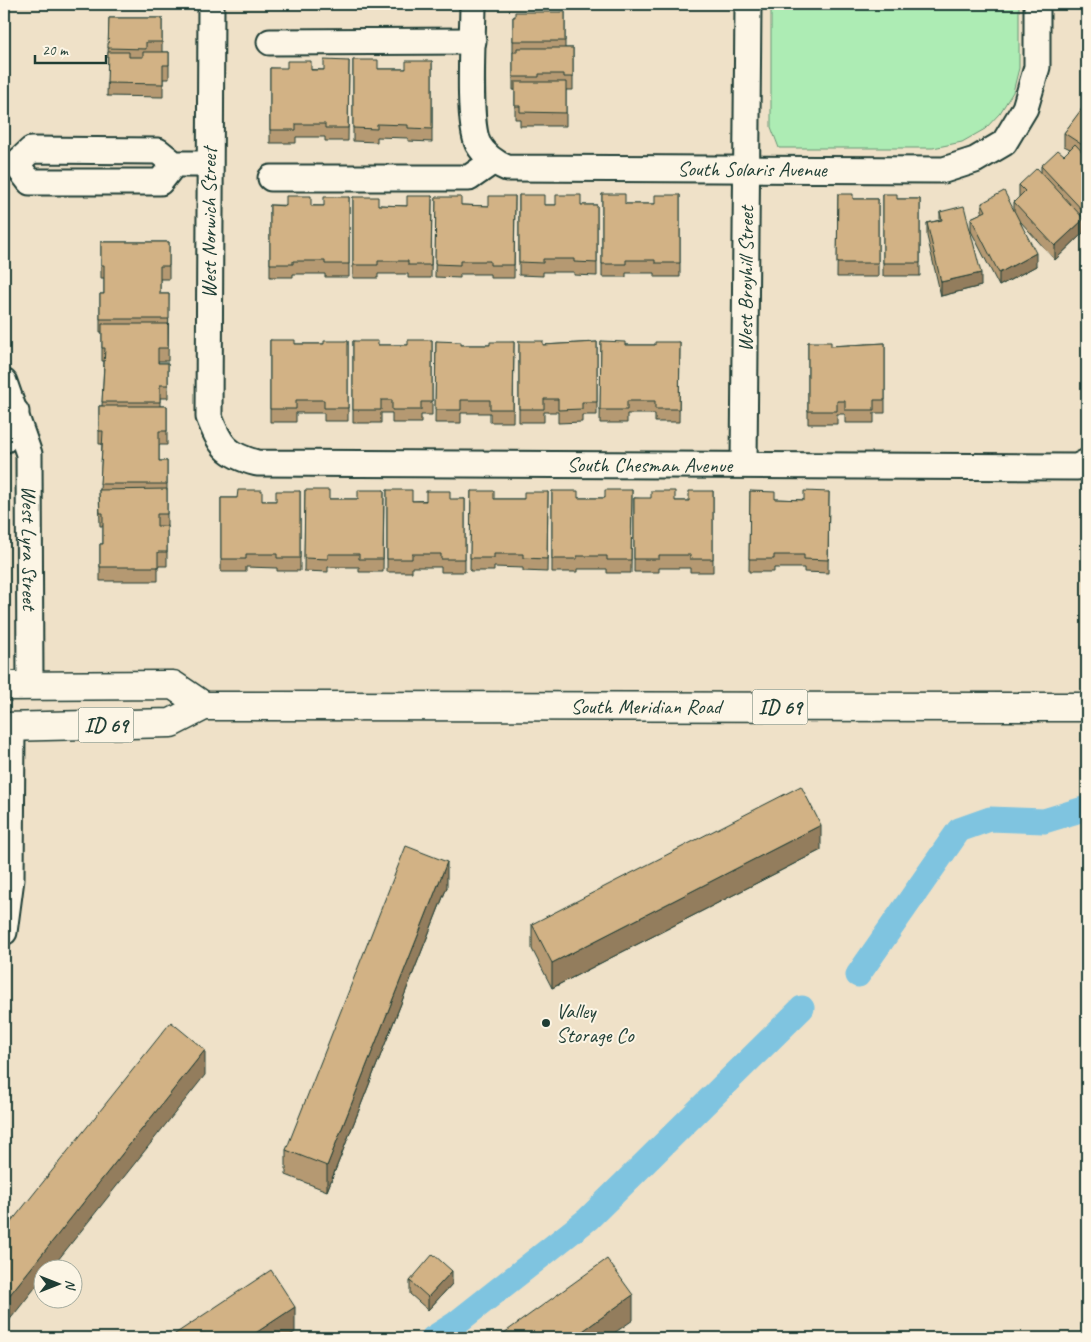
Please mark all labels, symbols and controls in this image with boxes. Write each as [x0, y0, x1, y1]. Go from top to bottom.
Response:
scale bar [35, 32, 106, 64]
text: 20 m [42, 41, 69, 60]
street label: West Norwich Street [196, 145, 222, 298]
street label: South Solaris Avenue [677, 156, 828, 182]
street label: West Broyhill Street [732, 204, 759, 352]
street label: South Chesman Avenue [567, 452, 734, 478]
street label: West Lyra Street [16, 486, 43, 612]
road number: ID 69 [752, 690, 808, 724]
street label: South Meridian Road [570, 693, 724, 720]
road number: ID 69 [78, 708, 134, 742]
place label: Valley Storage Co [556, 998, 635, 1048]
marker: Valley Storage Co [540, 1017, 552, 1029]
north arrow [32, 1260, 82, 1310]
text: N [62, 1280, 79, 1291]

